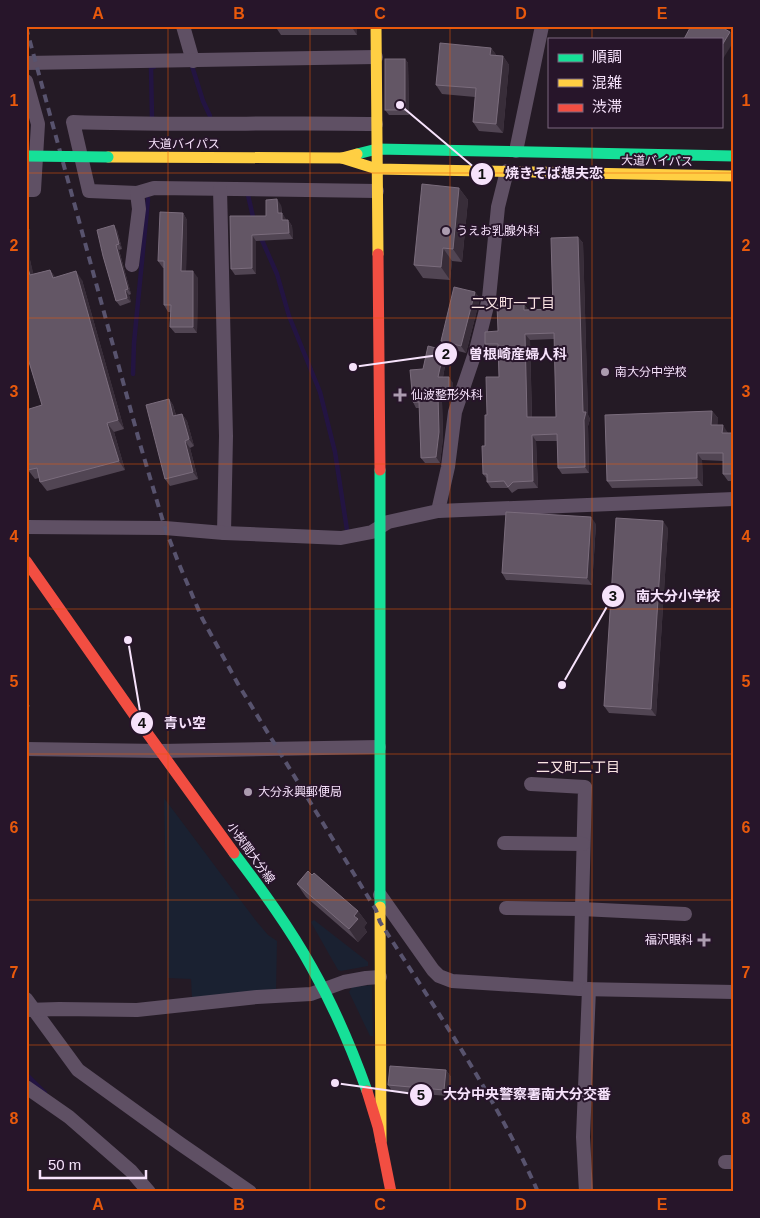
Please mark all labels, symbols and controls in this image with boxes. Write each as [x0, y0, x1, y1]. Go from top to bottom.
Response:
text: A [92, 5, 104, 22]
text: B [233, 5, 245, 22]
text: C [374, 5, 386, 22]
text: D [515, 5, 527, 22]
text: E [657, 5, 668, 22]
legend [548, 38, 722, 128]
text: 順調 [592, 48, 622, 65]
text: 混雑 [592, 74, 622, 91]
text: 1 [10, 92, 19, 109]
text: 1 [742, 92, 751, 109]
text: 渋滞 [592, 98, 622, 115]
street label: 大道バイパス [148, 137, 220, 151]
street label: 大道バイパス [621, 153, 693, 169]
callout: 焼きそば想夫恋 [470, 159, 613, 188]
text: 1 [478, 165, 486, 182]
text: 焼きそば想夫恋 [505, 165, 603, 181]
place label: うえお乳腺外科 [456, 224, 540, 238]
marker: うえお乳腺外科 [440, 225, 452, 237]
text: 2 [10, 237, 19, 254]
text: 2 [742, 237, 751, 254]
district label: 二又町一丁目 [471, 295, 555, 311]
callout: 曽根崎産婦人科 [434, 340, 577, 369]
text: 2 [442, 345, 450, 362]
text: 曽根崎産婦人科 [469, 346, 567, 362]
place label: 南大分中学校 [615, 365, 687, 379]
marker: 南大分中学校 [599, 366, 611, 378]
text: 3 [10, 383, 19, 400]
text: 3 [742, 383, 751, 400]
marker: 仙波整形外科 [393, 388, 407, 402]
place label: 仙波整形外科 [411, 388, 483, 402]
text: 4 [10, 528, 19, 545]
text: 4 [742, 528, 751, 545]
callout: 南大分小学校 [601, 581, 730, 610]
text: 3 [609, 587, 617, 604]
text: 南大分小学校 [636, 588, 720, 604]
text: 5 [10, 673, 19, 690]
text: 5 [742, 673, 751, 690]
callout: 青い空 [129, 708, 216, 737]
text: 4 [138, 714, 147, 731]
text: 青い空 [164, 715, 206, 731]
district label: 二又町二丁目 [536, 759, 620, 775]
place label: 大分永興郵便局 [258, 785, 342, 799]
marker: 大分永興郵便局 [242, 786, 254, 798]
text: 6 [10, 819, 19, 836]
text: 6 [742, 819, 751, 836]
street label: 小挾間大分線 [224, 820, 278, 886]
place label: 福沢眼科 [645, 933, 693, 947]
marker: 福沢眼科 [697, 933, 711, 947]
text: 7 [10, 964, 19, 981]
text: 7 [742, 964, 751, 981]
callout: 大分中央警察署南大分交番 [408, 1080, 621, 1109]
text: 5 [417, 1086, 425, 1103]
text: 大分中央警察署南大分交番 [443, 1086, 611, 1102]
text: 8 [10, 1110, 19, 1127]
text: 8 [742, 1110, 751, 1127]
scale bar [40, 1148, 146, 1180]
text: 50 m [48, 1156, 81, 1173]
text: A [92, 1196, 104, 1213]
text: B [233, 1196, 245, 1213]
text: C [374, 1196, 386, 1213]
text: D [515, 1196, 527, 1213]
text: E [657, 1196, 668, 1213]

